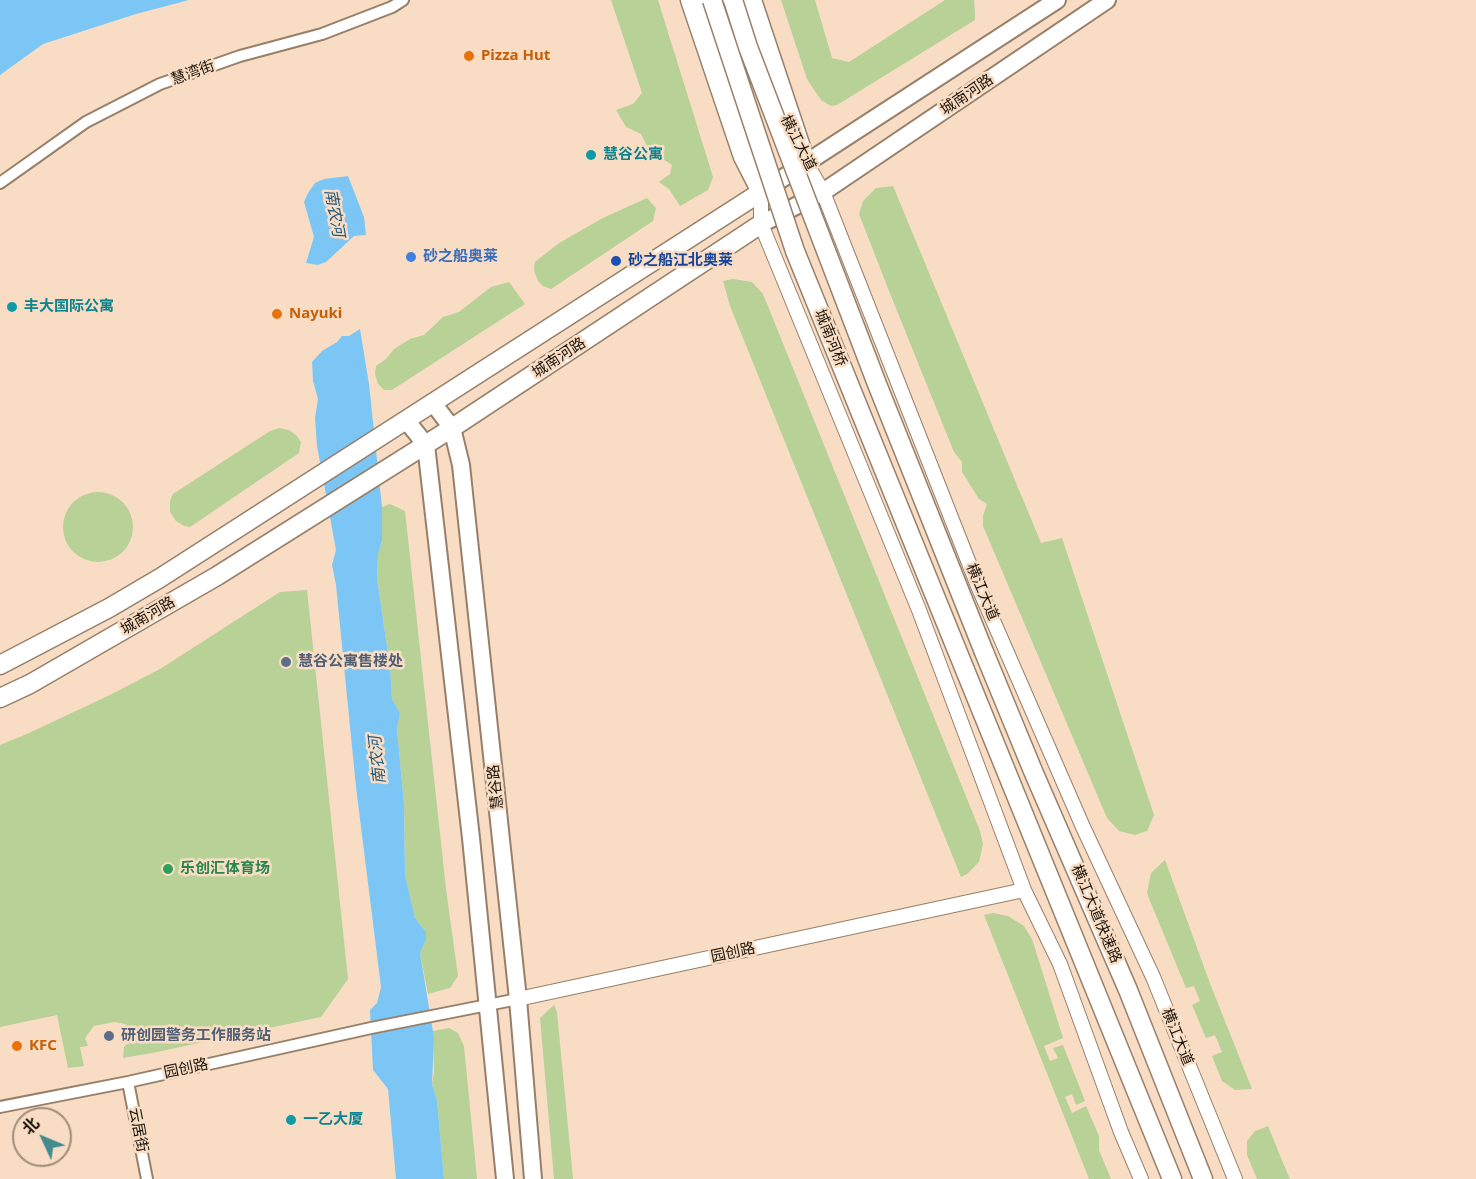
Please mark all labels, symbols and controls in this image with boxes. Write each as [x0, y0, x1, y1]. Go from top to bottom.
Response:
place label: Pizza Hut [481, 47, 550, 65]
marker: Pizza Hut [462, 49, 476, 63]
street label: 慧湾街 [169, 57, 217, 89]
street label: 城南河路 [937, 71, 997, 119]
street label: 横江大道 [776, 112, 820, 174]
place label: 慧谷公寓 [603, 146, 663, 164]
marker: 慧谷公寓 [584, 148, 598, 162]
water label: 南农河 [320, 188, 348, 238]
place label: 砂之船奥莱 [423, 248, 498, 266]
marker: 砂之船奥莱 [404, 250, 418, 264]
place label: 砂之船江北奥莱 [628, 252, 733, 270]
marker: 砂之船江北奥莱 [609, 254, 623, 268]
place label: 丰大国际公寓 [24, 298, 114, 316]
marker: 丰大国际公寓 [5, 300, 19, 314]
place label: Nayuki [289, 305, 342, 323]
marker: Nayuki [270, 307, 284, 321]
street label: 城南河桥 [810, 307, 850, 369]
street label: 城南河路 [529, 334, 589, 382]
street label: 横江大道 [962, 561, 1002, 623]
street label: 城南河路 [118, 593, 178, 639]
place label: 慧谷公寓售楼处 [298, 653, 403, 671]
marker: 慧谷公寓售楼处 [279, 655, 293, 669]
water label: 南农河 [366, 735, 390, 785]
street label: 慧谷路 [485, 764, 507, 810]
place label: 乐创汇体育场 [180, 860, 270, 878]
marker: 乐创汇体育场 [161, 862, 175, 876]
street label: 横江大道快速路 [1067, 862, 1125, 966]
street label: 园创路 [709, 940, 757, 966]
street label: 横江大道 [1157, 1006, 1197, 1068]
place label: 研创园警务工作服务站 [121, 1027, 271, 1045]
marker: 研创园警务工作服务站 [102, 1029, 116, 1043]
place label: KFC [29, 1037, 57, 1055]
marker: KFC [10, 1039, 24, 1053]
street label: 园创路 [162, 1056, 210, 1082]
street label: 云居街 [125, 1106, 151, 1154]
north arrow [12, 1107, 72, 1167]
place label: 一乙大厦 [303, 1111, 363, 1129]
text: 北 [17, 1112, 44, 1139]
marker: 一乙大厦 [284, 1113, 298, 1127]

